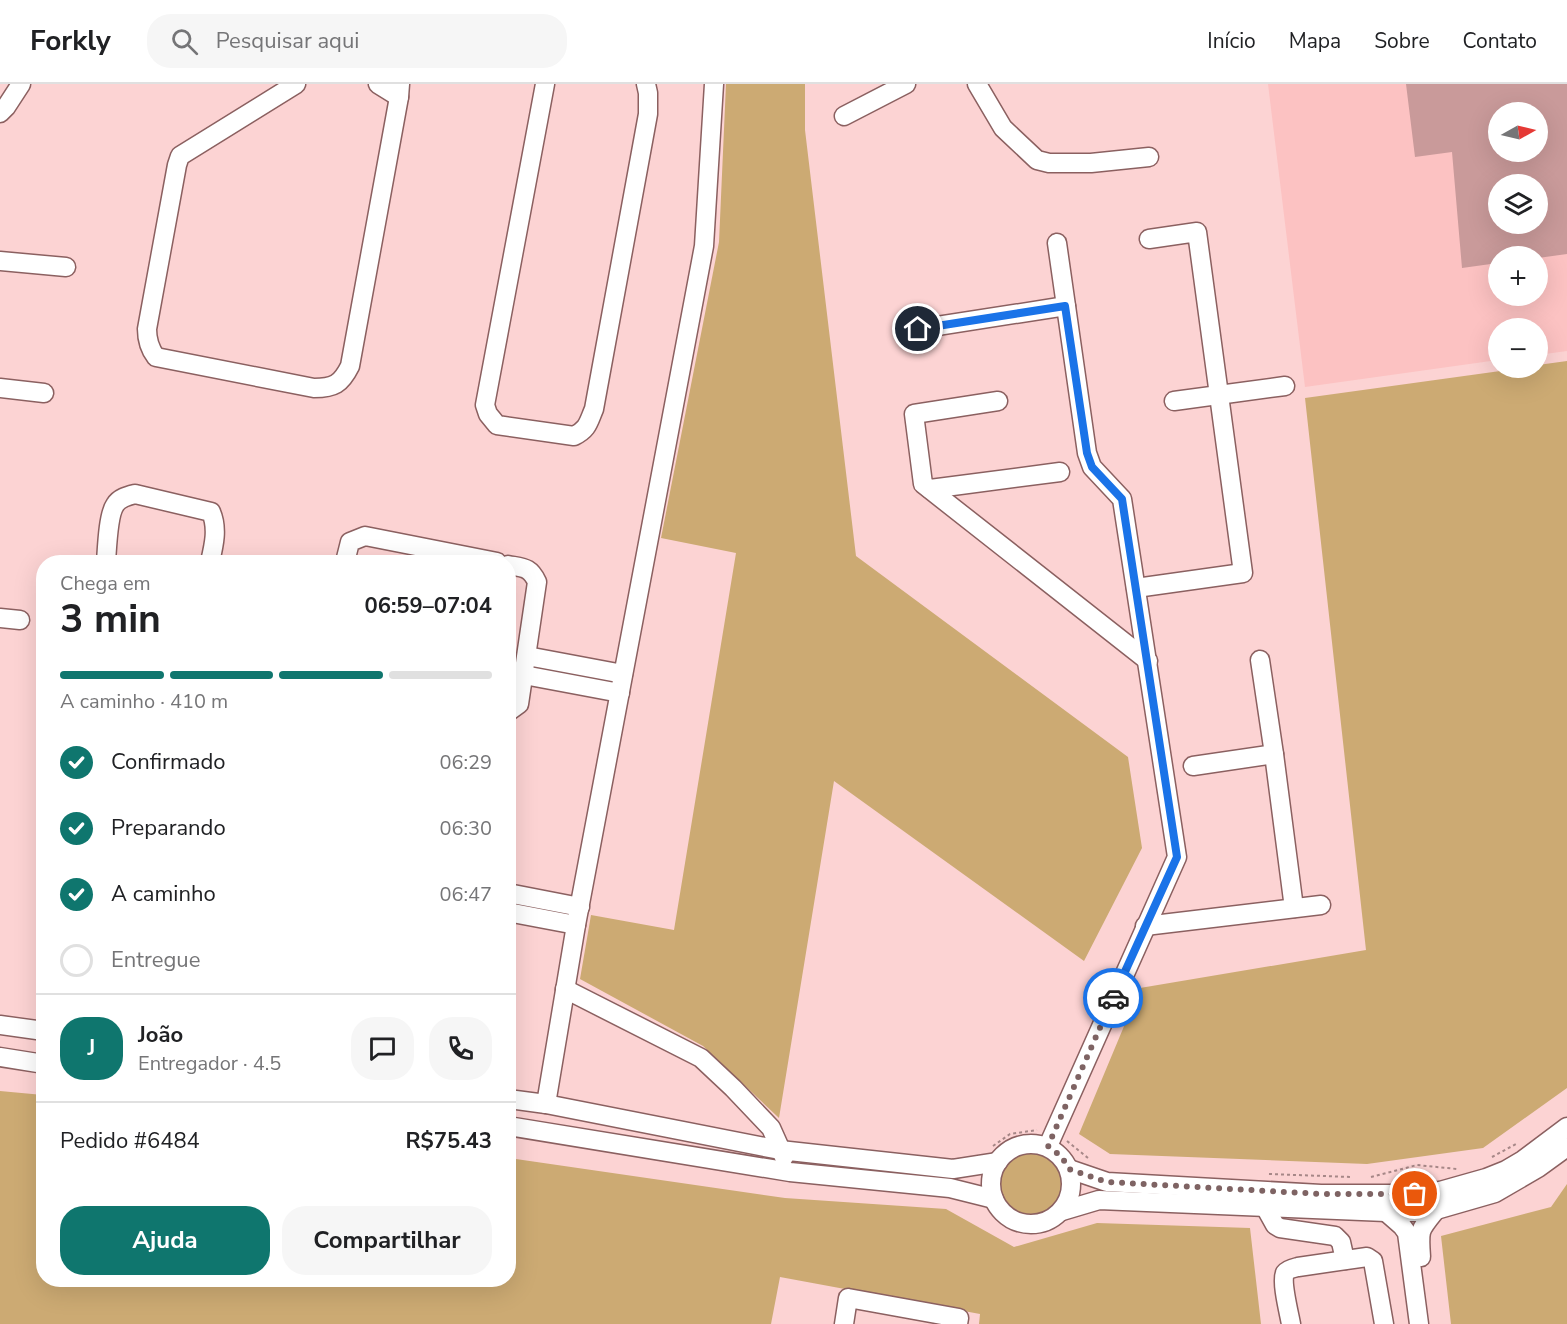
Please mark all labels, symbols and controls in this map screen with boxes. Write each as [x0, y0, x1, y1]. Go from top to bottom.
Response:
search box [147, 14, 567, 68]
text: Forkly [30, 22, 111, 60]
icon: search [168, 25, 201, 58]
text: Pesquisar aqui [216, 26, 359, 56]
text: Início [1207, 27, 1256, 55]
text: Mapa [1289, 27, 1341, 55]
text: Sobre [1374, 27, 1430, 55]
text: Contato [1463, 27, 1537, 55]
north arrow [1488, 102, 1548, 162]
map controls [1488, 102, 1548, 378]
button: layers [1488, 174, 1548, 234]
button: + [1488, 246, 1548, 306]
pin [892, 303, 943, 354]
icon: home [901, 312, 934, 345]
button: − [1488, 318, 1548, 378]
text: Chega em [60, 570, 151, 597]
text: 06:59–07:04 [364, 591, 492, 621]
text: 3 min [60, 593, 161, 646]
text: A caminho · 410 m [60, 688, 228, 715]
icon: check [60, 746, 93, 779]
text: Confirmado [111, 747, 226, 777]
text: 06:29 [439, 749, 492, 776]
icon: check [60, 812, 93, 845]
text: Preparando [111, 813, 226, 843]
text: 06:30 [439, 815, 492, 842]
icon: check [60, 878, 93, 911]
text: A caminho [111, 879, 216, 909]
text: 06:47 [439, 881, 492, 908]
text: Entregue [111, 945, 200, 975]
courier [1083, 968, 1143, 1028]
icon: car [1097, 982, 1130, 1015]
button: chat [351, 1017, 414, 1080]
button: phone [429, 1017, 492, 1080]
text: João [138, 1020, 183, 1050]
text: J [88, 1033, 95, 1063]
text: Entregador · 4.5 [138, 1050, 281, 1077]
text: Pedido #6484 [60, 1126, 200, 1156]
text: R$75.43 [405, 1126, 492, 1156]
pin [1389, 1168, 1440, 1219]
icon: bag [1398, 1177, 1431, 1210]
button: Ajuda [60, 1206, 270, 1275]
button: Compartilhar [282, 1206, 492, 1275]

